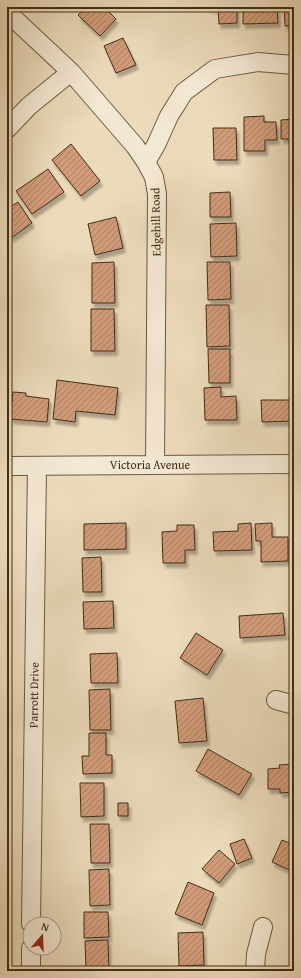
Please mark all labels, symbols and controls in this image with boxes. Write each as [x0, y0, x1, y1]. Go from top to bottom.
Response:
street label: Edgehill Road [146, 187, 165, 256]
street label: Victoria Avenue [110, 456, 191, 473]
street label: Parrott Drive [24, 661, 43, 728]
north arrow [22, 916, 62, 956]
text: N [39, 918, 52, 936]

